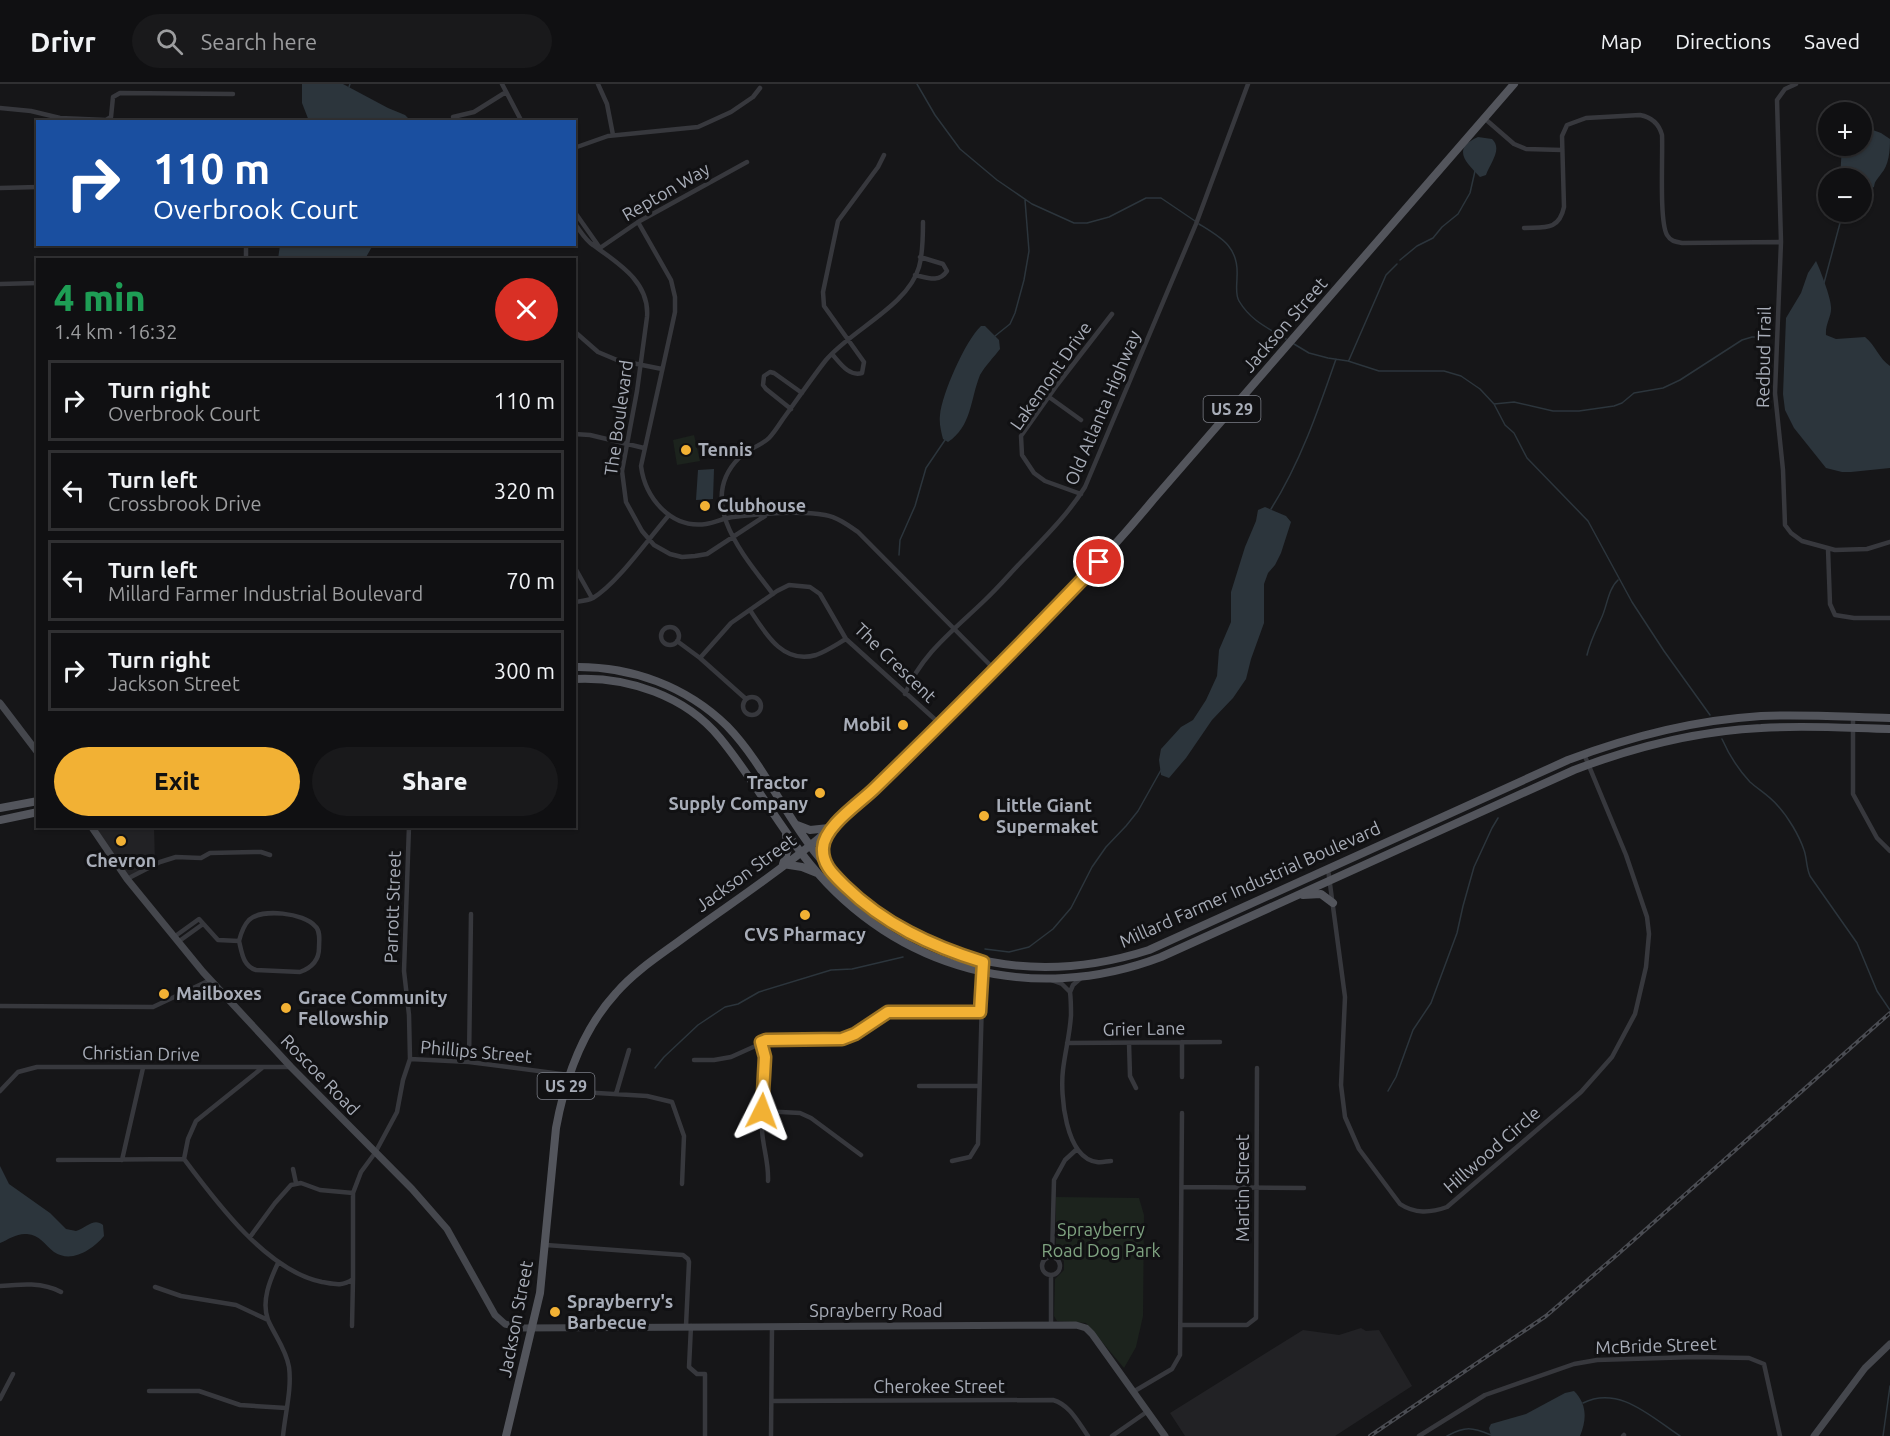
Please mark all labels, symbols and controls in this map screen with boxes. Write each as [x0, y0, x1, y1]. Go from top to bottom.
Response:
search box [132, 14, 552, 68]
icon: search [153, 25, 186, 58]
text: Drivr [30, 26, 96, 57]
text: Search here [201, 29, 317, 54]
text: Map [1601, 29, 1642, 53]
text: Directions [1675, 29, 1771, 53]
text: Saved [1804, 29, 1860, 53]
map controls [1818, 102, 1872, 222]
button: + [1818, 102, 1872, 156]
icon: right [54, 144, 132, 222]
text: 110 m [153, 145, 270, 192]
street label: Repton Way [618, 158, 713, 224]
button: − [1818, 168, 1872, 222]
text: Overbrook Court [153, 194, 358, 224]
street label: Jackson Street [1238, 273, 1331, 376]
text: 4 min [54, 277, 146, 318]
button: close [495, 278, 558, 341]
street label: Redbud Trail [1752, 306, 1774, 408]
street label: Lakemont Drive [1005, 318, 1095, 433]
text: 1.4 km · 16:32 [54, 320, 178, 343]
street label: Old Atlanta Highway [1060, 327, 1144, 488]
street label: The Boulevard [600, 359, 636, 477]
text: Turn right [108, 377, 210, 402]
icon: right [57, 384, 90, 417]
text: 110 m [494, 388, 555, 413]
road number: US 29 [1204, 396, 1260, 422]
text: Overbrook Court [108, 402, 260, 425]
place label: Tennis [698, 439, 753, 459]
marker: Tennis [679, 443, 693, 457]
text: Turn left [108, 467, 198, 492]
icon: left [57, 474, 90, 507]
text: 320 m [494, 478, 555, 503]
text: Crossbrook Drive [108, 492, 262, 515]
place label: Clubhouse [717, 495, 806, 515]
marker: Clubhouse [698, 499, 712, 513]
pin [1073, 536, 1124, 587]
icon: arrive [1082, 545, 1115, 578]
text: Turn left [108, 557, 198, 582]
icon: left [57, 564, 90, 597]
text: 70 m [506, 568, 555, 593]
text: Millard Farmer Industrial Boulevard [108, 582, 423, 605]
street label: The Crescent [851, 618, 941, 706]
text: Turn right [108, 647, 210, 672]
icon: right [57, 654, 90, 687]
text: 300 m [494, 658, 555, 683]
text: Jackson Street [108, 672, 240, 695]
place label: Mobil [843, 714, 892, 734]
marker: Mobil [896, 718, 910, 732]
button: Exit [54, 747, 300, 816]
button: Share [312, 747, 558, 816]
place label: Tractor Supply Company [668, 772, 809, 813]
marker: Tractor Supply Company [813, 786, 827, 800]
place label: Little Giant Supermaket [996, 795, 1098, 836]
marker: Little Giant Supermaket [977, 809, 991, 823]
street label: Millard Farmer Industrial Boulevard [1116, 817, 1383, 951]
street label: Jackson Street [692, 829, 799, 915]
marker: Chevron [114, 834, 128, 848]
place label: Chevron [86, 850, 156, 870]
street label: Parrott Street [380, 850, 404, 964]
marker: CVS Pharmacy [798, 908, 812, 922]
place label: CVS Pharmacy [744, 924, 866, 944]
place label: Mailboxes [176, 983, 262, 1003]
marker: Mailboxes [157, 987, 171, 1001]
place label: Grace Community Fellowship [298, 987, 448, 1028]
marker: Grace Community Fellowship [279, 1001, 293, 1015]
street label: Grier Lane [1102, 1017, 1185, 1039]
street label: Roscoe Road [277, 1030, 364, 1119]
street label: Phillips Street [419, 1036, 533, 1066]
street label: Christian Drive [82, 1042, 200, 1064]
road number: US 29 [538, 1073, 594, 1099]
position arrow [730, 1079, 794, 1143]
street label: Hillwood Circle [1439, 1102, 1544, 1197]
street label: Martin Street [1232, 1134, 1252, 1242]
park label: Sprayberry Road Dog Park [1041, 1219, 1161, 1260]
street label: Jackson Street [494, 1259, 536, 1379]
place label: Sprayberry's Barbecue [567, 1291, 673, 1332]
street label: Sprayberry Road [809, 1300, 943, 1320]
marker: Sprayberry's Barbecue [548, 1305, 562, 1319]
street label: McBride Street [1595, 1333, 1717, 1357]
street label: Cherokee Street [873, 1376, 1005, 1396]

